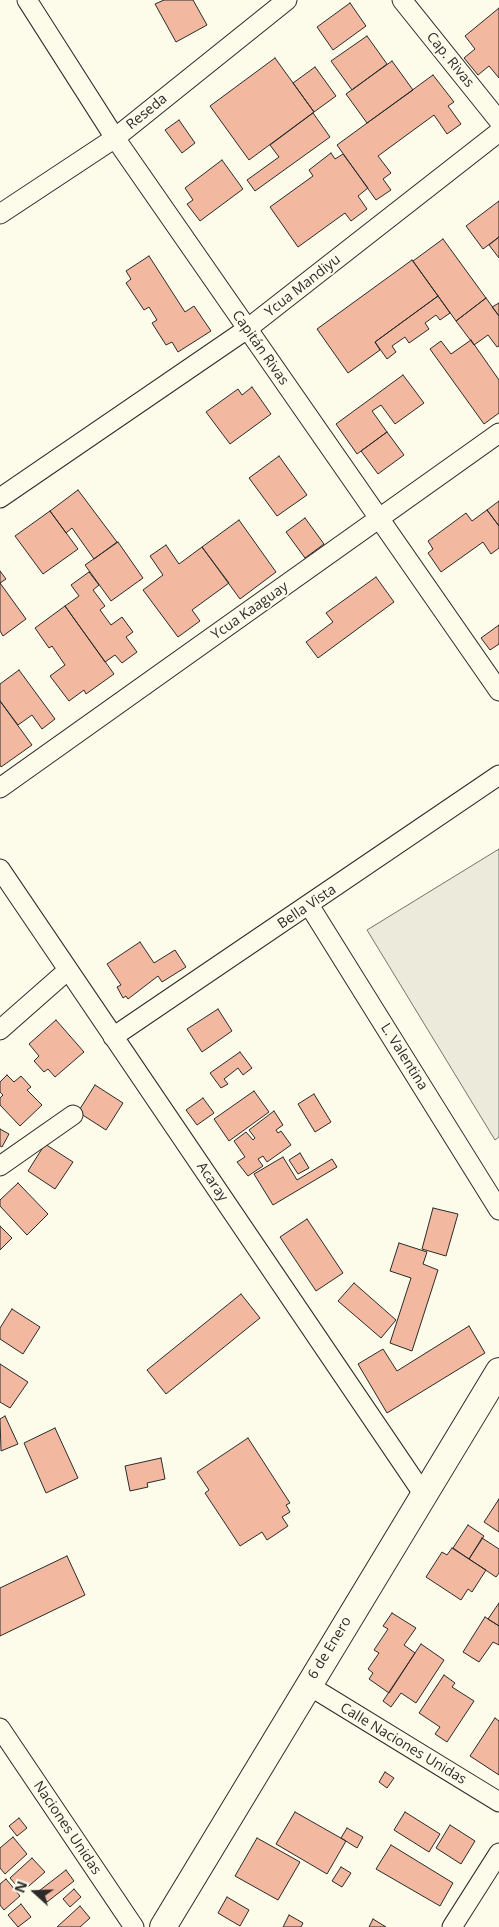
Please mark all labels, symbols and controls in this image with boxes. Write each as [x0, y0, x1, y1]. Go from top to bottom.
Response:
street label: Cap. Rivas [423, 29, 477, 91]
street label: Reseda [123, 91, 171, 133]
street label: Ycua Mandiyu [262, 251, 344, 321]
street label: Capitán Rivas [228, 307, 292, 389]
street label: Ycua Kaaguay [208, 578, 292, 644]
street label: Bella Vista [275, 881, 339, 933]
street label: L. Valentina [377, 1020, 431, 1094]
street label: Acaray [193, 1159, 231, 1205]
street label: 6 de Enero [305, 1614, 355, 1682]
street label: Calle Naciones Unidas [337, 1700, 469, 1788]
street label: Naciones Unidas [30, 1778, 104, 1878]
north arrow [10, 1867, 60, 1917]
text: N [10, 1878, 31, 1895]

